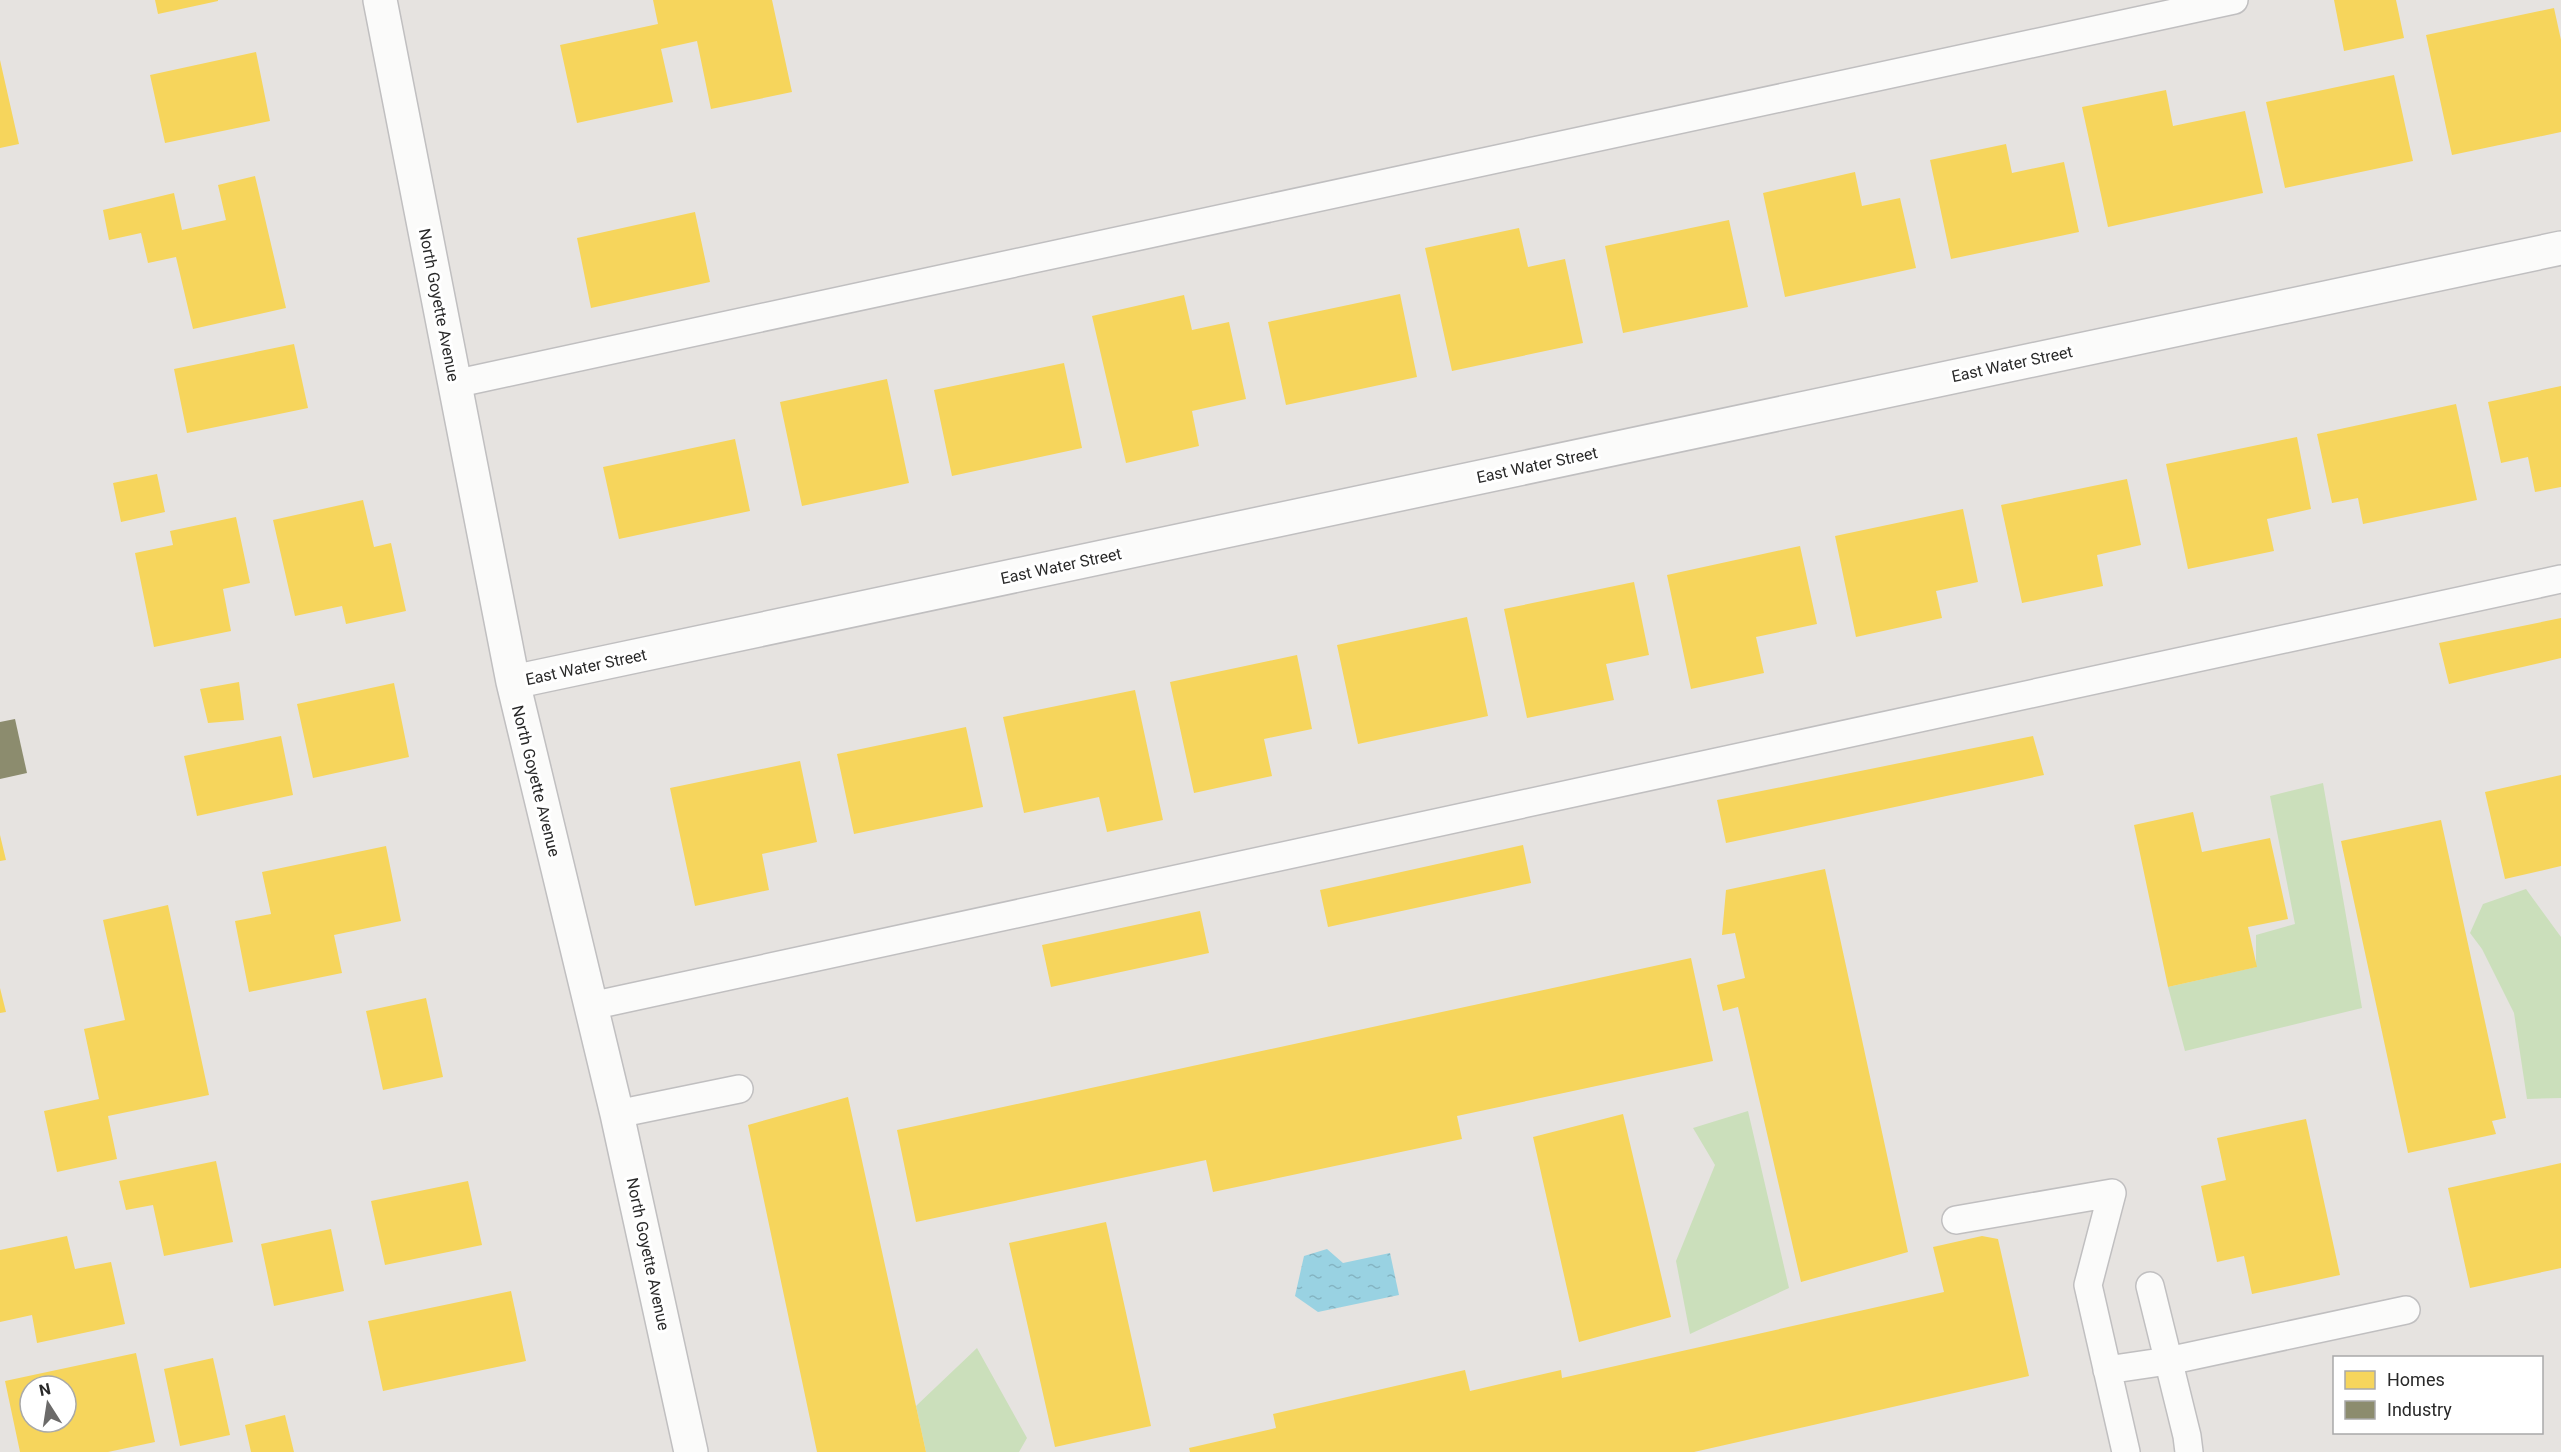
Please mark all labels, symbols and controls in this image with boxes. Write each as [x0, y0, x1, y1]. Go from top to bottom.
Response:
street label: North Goyette Avenue [415, 227, 463, 383]
street label: East Water Street [1950, 342, 2074, 386]
street label: East Water Street [1475, 443, 1599, 487]
street label: East Water Street [999, 544, 1123, 588]
street label: East Water Street [524, 645, 648, 689]
street label: North Goyette Avenue [508, 703, 564, 859]
street label: North Goyette Avenue [623, 1176, 673, 1332]
legend [2333, 1356, 2543, 1434]
text: Homes [2387, 1369, 2445, 1390]
north arrow [18, 1374, 78, 1434]
text: N [37, 1379, 52, 1400]
text: Industry [2387, 1399, 2452, 1420]

